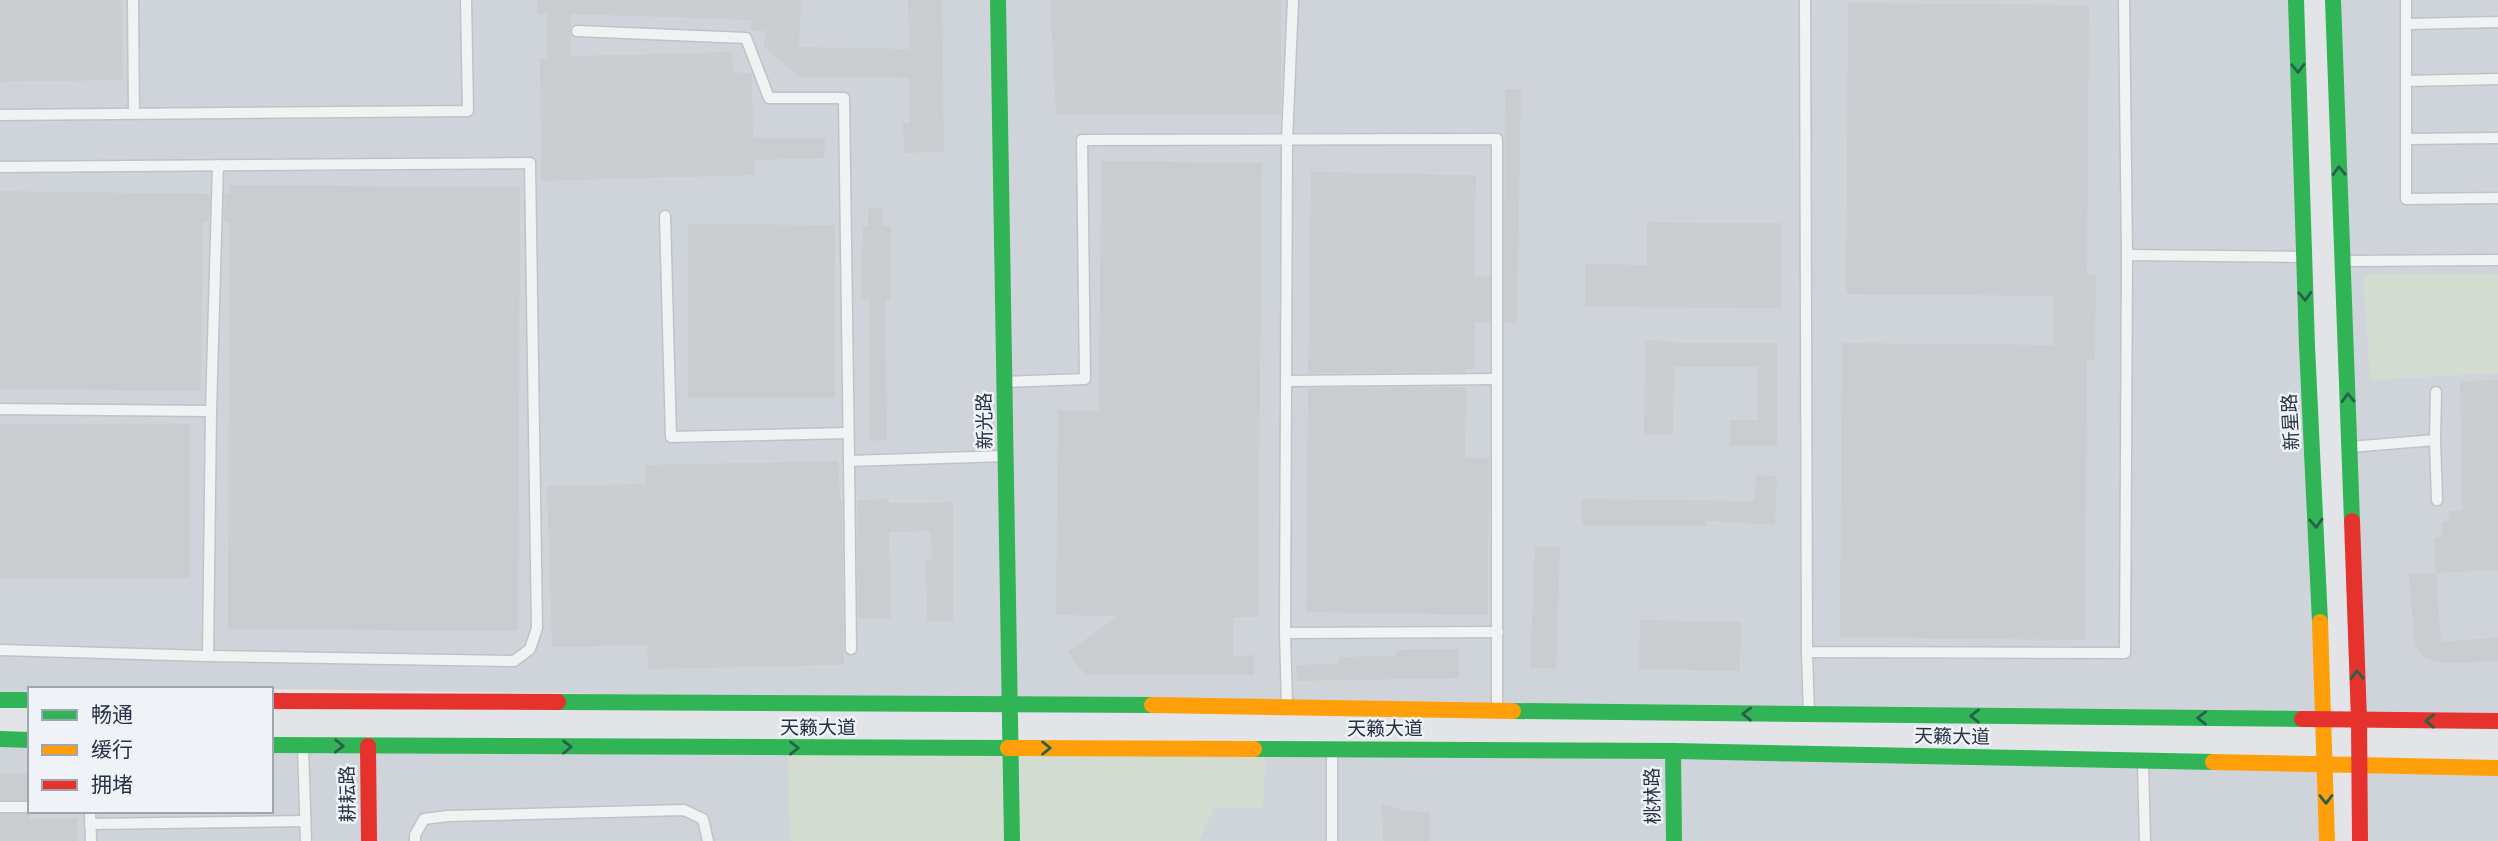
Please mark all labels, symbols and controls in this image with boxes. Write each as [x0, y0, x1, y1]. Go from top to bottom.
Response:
one-way arrow [2291, 63, 2306, 74]
one-way arrow [2332, 165, 2347, 176]
one-way arrow [2298, 290, 2313, 301]
street label: 新光路 [972, 392, 996, 450]
street label: 新星路 [2277, 393, 2303, 451]
one-way arrow [2340, 393, 2355, 404]
one-way arrow [2308, 518, 2323, 529]
one-way arrow [2350, 669, 2365, 680]
legend [28, 687, 273, 813]
text: 畅通 [91, 701, 133, 727]
one-way arrow [1742, 706, 1753, 721]
one-way arrow [1969, 708, 1980, 724]
one-way arrow [2197, 710, 2207, 726]
one-way arrow [2424, 713, 2435, 729]
street label: 天籁大道 [780, 715, 856, 739]
street label: 天籁大道 [1347, 716, 1423, 740]
street label: 天籁大道 [1914, 723, 1990, 749]
text: 缓行 [91, 736, 133, 762]
one-way arrow [335, 738, 345, 754]
one-way arrow [562, 739, 573, 755]
one-way arrow [789, 740, 800, 755]
one-way arrow [1042, 740, 1052, 756]
street label: 耕耘路 [335, 765, 359, 823]
street label: 桃林路 [1640, 767, 1664, 825]
text: 拥堵 [91, 771, 133, 797]
one-way arrow [2318, 794, 2334, 805]

